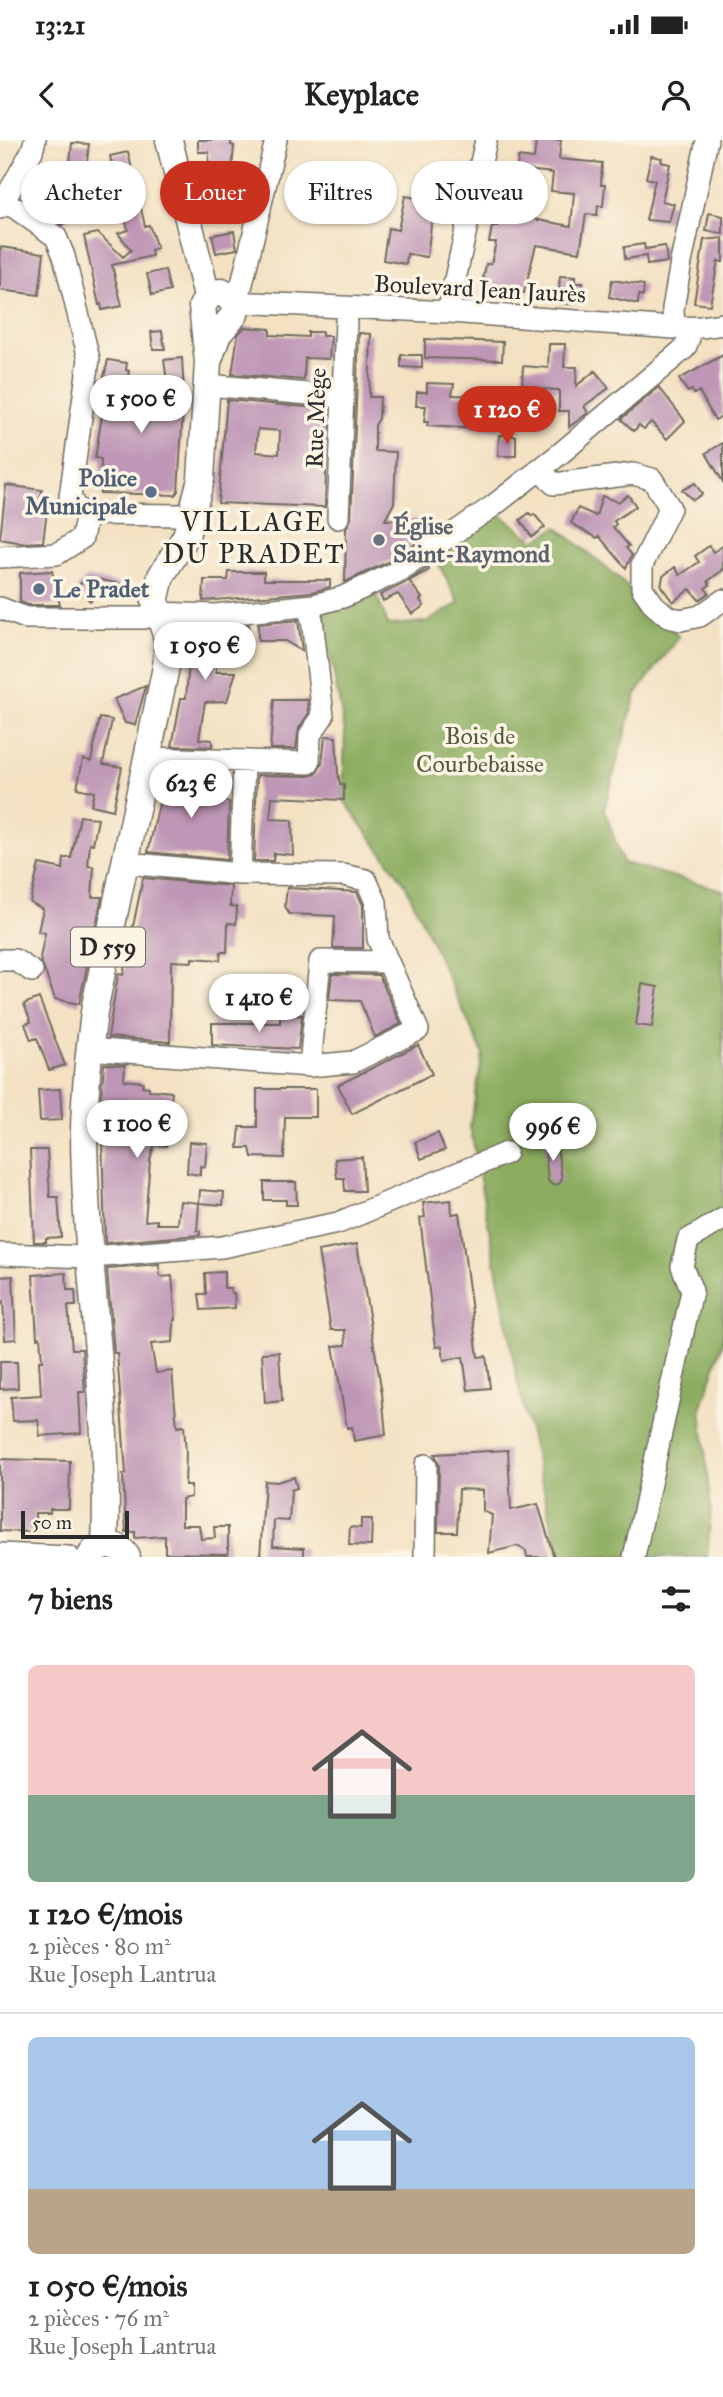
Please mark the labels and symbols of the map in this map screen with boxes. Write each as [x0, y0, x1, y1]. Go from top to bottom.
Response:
street label: Boulevard Jean Jaurès [373, 268, 587, 310]
street label: Rue Mège [299, 367, 333, 469]
pin: 1 500 € [76, 376, 206, 435]
pin: 1 120 € [442, 386, 572, 446]
place label: Police Municipale [25, 463, 137, 521]
marker: Police Municipale [143, 484, 159, 500]
district label: VILLAGE DU PRADET [162, 504, 346, 571]
place label: Église Saint-Raymond [393, 510, 551, 569]
marker: Église Saint-Raymond [371, 532, 387, 548]
place label: Le Pradet [53, 574, 150, 604]
marker: Le Pradet [31, 581, 47, 597]
pin: 1 050 € [140, 622, 270, 682]
park label: Bois de Courbebaisse [416, 721, 544, 779]
pin: 623 € [142, 760, 240, 820]
road number: D 559 [71, 928, 145, 967]
pin: 1 410 € [194, 974, 324, 1034]
pin: 1 100 € [72, 1100, 202, 1160]
pin: 996 € [504, 1104, 602, 1163]
scale bar [21, 1508, 130, 1540]

